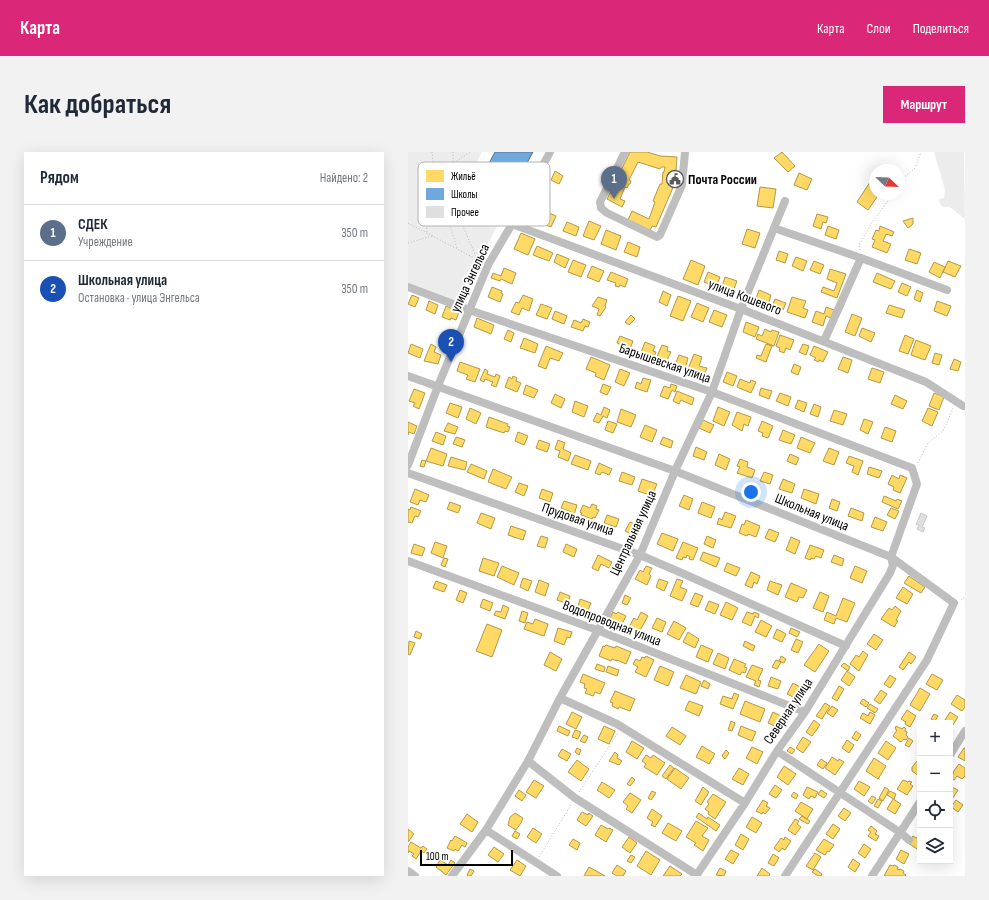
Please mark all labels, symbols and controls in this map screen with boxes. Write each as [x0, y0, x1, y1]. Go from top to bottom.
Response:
text: Карта [20, 17, 60, 40]
text: Карта [817, 20, 845, 37]
text: Слои [867, 20, 891, 37]
text: Поделиться [913, 20, 969, 37]
button: Маршрут [883, 86, 965, 123]
text: Как добраться [24, 88, 171, 121]
legend [418, 162, 550, 226]
north arrow [869, 164, 905, 200]
pin: 1 [601, 166, 627, 199]
text: Рядом [40, 168, 79, 188]
public building icon: Почта России [665, 169, 685, 189]
text: Найдено: 2 [320, 170, 368, 186]
text: Жильё [451, 170, 476, 183]
place label: Почта России [688, 171, 757, 188]
text: Школы [451, 188, 478, 201]
text: Прочее [451, 206, 479, 219]
text: СДЕК [78, 215, 107, 234]
text: 1 [50, 225, 56, 241]
text: 350 m [341, 225, 368, 241]
text: Учреждение [78, 234, 133, 250]
street label: улица Энгельса [447, 241, 493, 315]
text: Школьная улица [78, 271, 167, 290]
street label: улица Кошевого [706, 275, 784, 319]
text: 2 [50, 281, 56, 297]
text: 350 m [341, 281, 368, 297]
text: Остановка · улица Энгельса [78, 290, 200, 306]
pin: 2 [438, 329, 464, 362]
street label: Барышевская улица [617, 339, 713, 387]
your location [741, 482, 761, 502]
street label: Центральная улица [606, 488, 660, 578]
street label: Школьная улица [773, 489, 851, 535]
street label: Прудовая улица [540, 499, 616, 539]
street label: Водопроводная улица [560, 596, 664, 650]
street label: Северная улица [760, 675, 816, 747]
map controls [917, 720, 953, 864]
button: + [917, 720, 953, 756]
button: − [917, 756, 953, 792]
button: locate [917, 792, 953, 828]
button: layers [917, 828, 953, 864]
scale bar [420, 848, 513, 867]
text: 100 m [426, 850, 448, 863]

